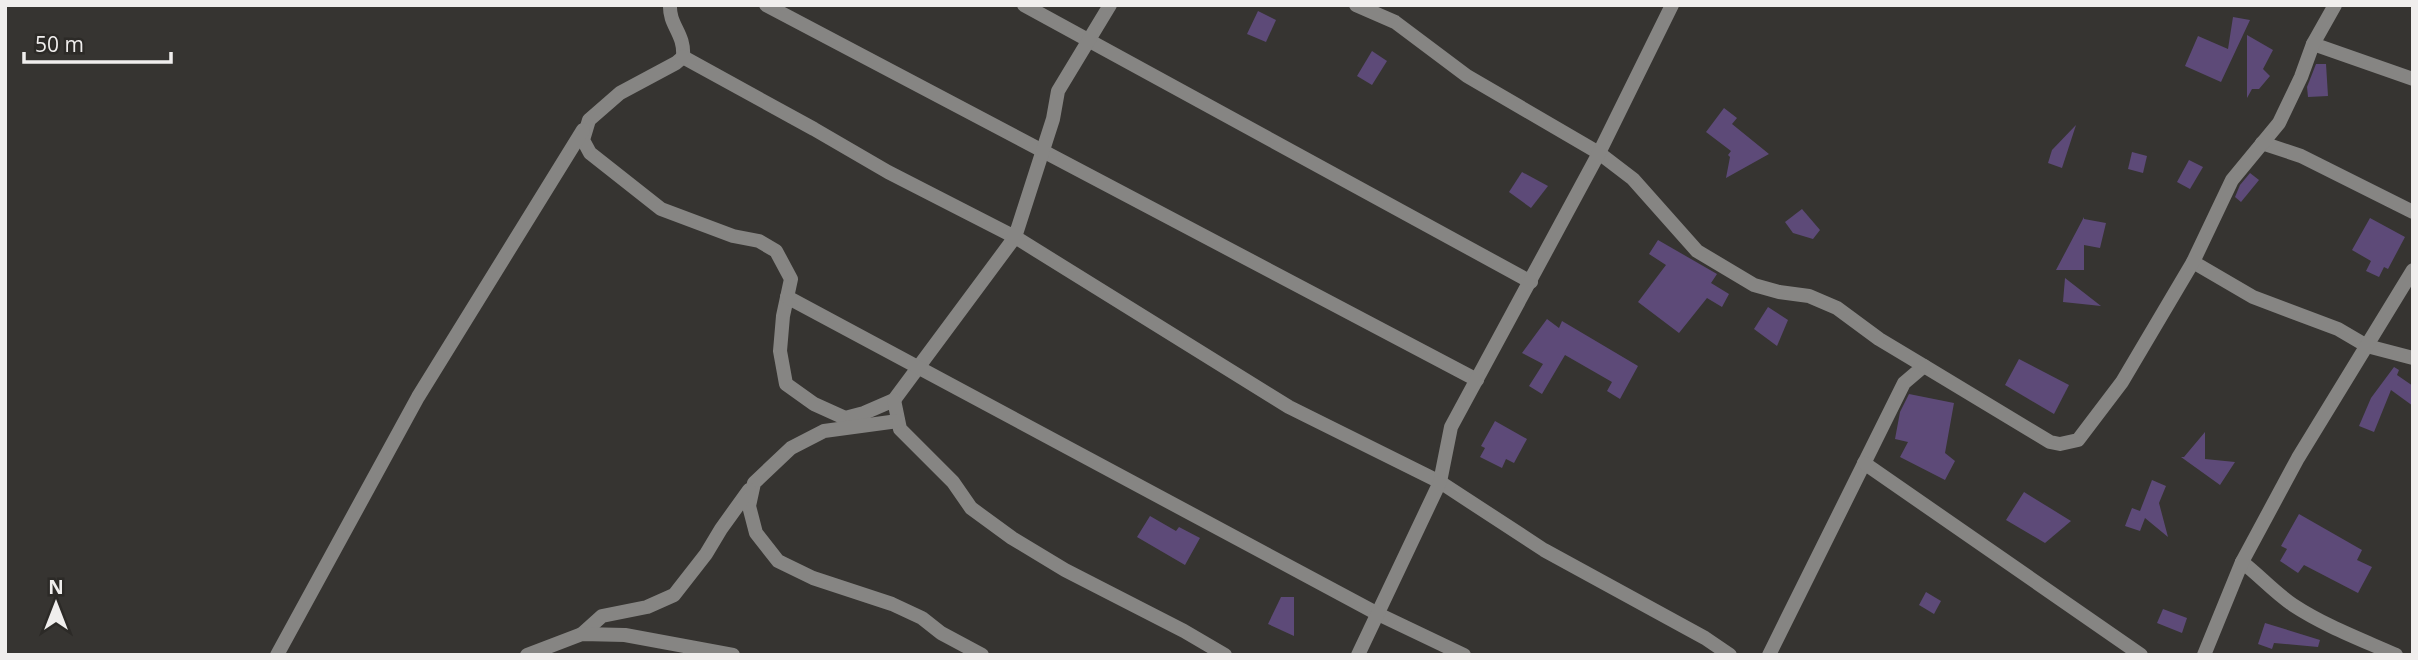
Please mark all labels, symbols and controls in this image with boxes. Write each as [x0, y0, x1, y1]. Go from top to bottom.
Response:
scale bar [24, 21, 172, 65]
text: 50 m [35, 30, 84, 58]
north arrow [21, 569, 91, 639]
text: N [48, 574, 64, 600]

